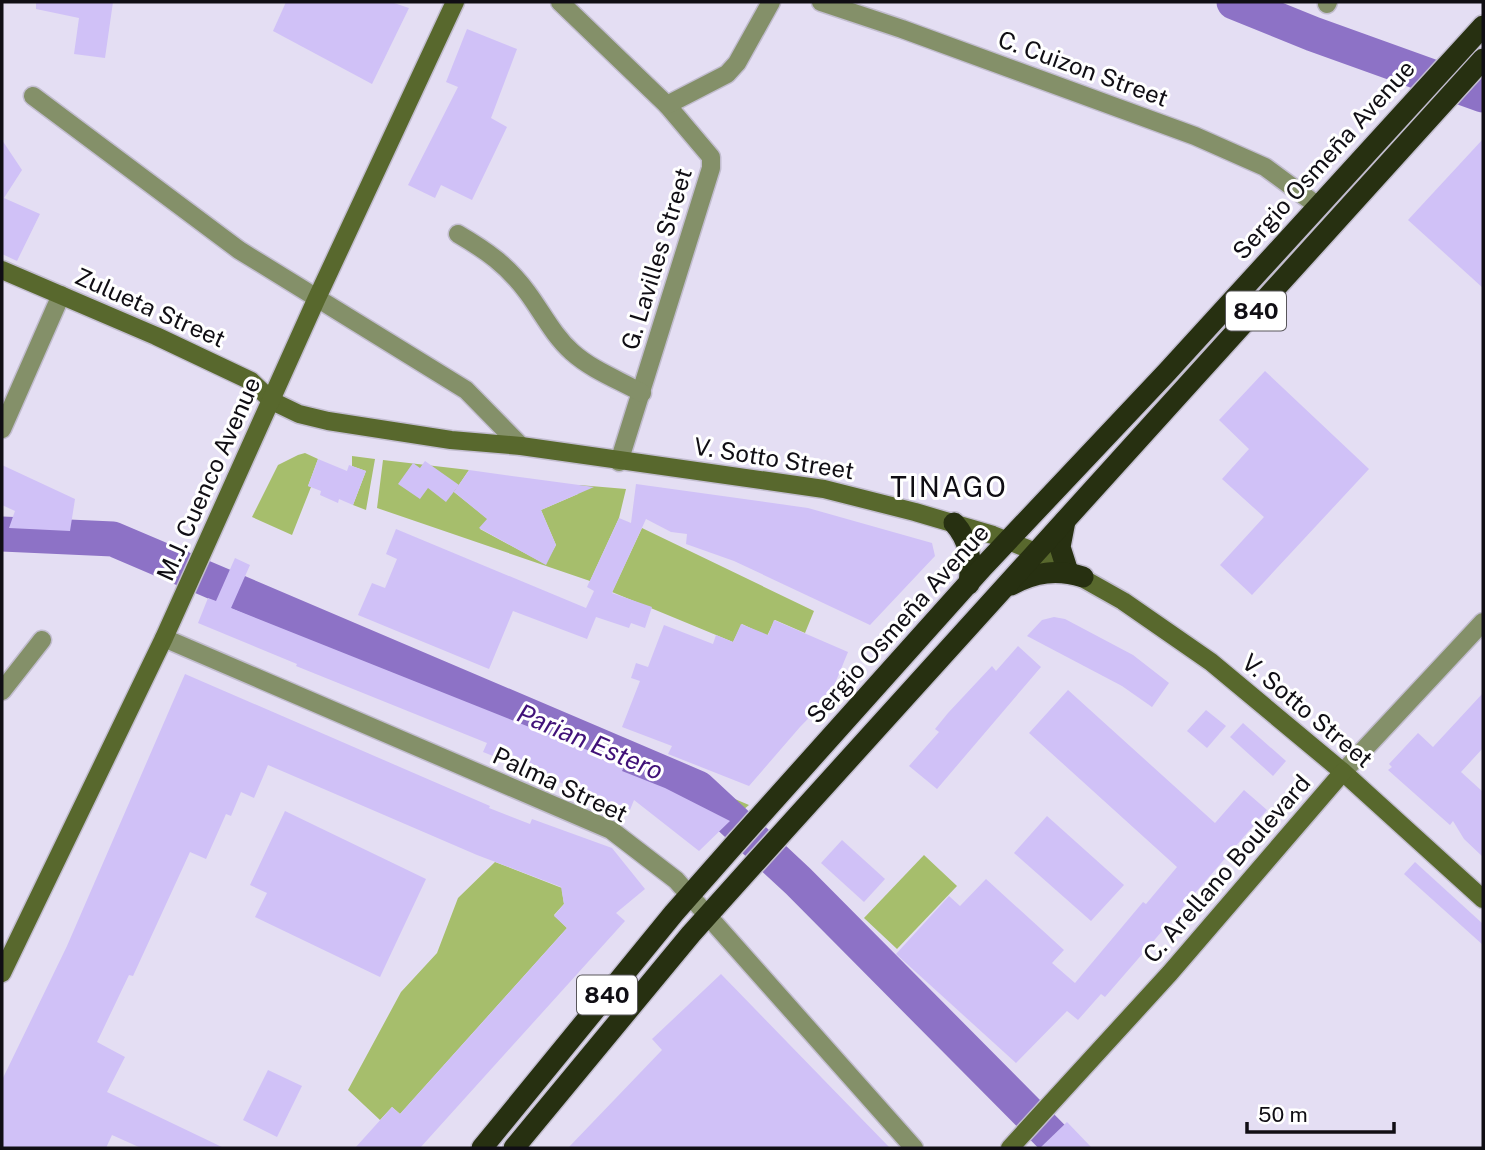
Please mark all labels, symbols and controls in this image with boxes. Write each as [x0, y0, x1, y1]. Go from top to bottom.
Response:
street label: C. Cuizon Street [995, 24, 1172, 112]
street label: Sergio Osmeña Avenue [1226, 54, 1420, 265]
street label: G. Lavilles Street [615, 165, 697, 353]
street label: Zulueta Street [71, 261, 230, 353]
road number: 840 [1226, 292, 1286, 330]
street label: M.J. Cuenco Avenue [151, 372, 266, 585]
street label: V. Sotto Street [692, 432, 856, 484]
district label: TINAGO [890, 470, 1008, 503]
street label: Sergio Osmeña Avenue [800, 518, 994, 729]
street label: V. Sotto Street [1237, 648, 1379, 773]
water label: Parian Estero [513, 697, 668, 786]
street label: Palma Street [489, 741, 632, 828]
street label: C. Arellano Boulevard [1137, 769, 1316, 968]
road number: 840 [577, 976, 637, 1014]
scale bar [1247, 1090, 1394, 1134]
text: 50 m [1258, 1102, 1308, 1127]

